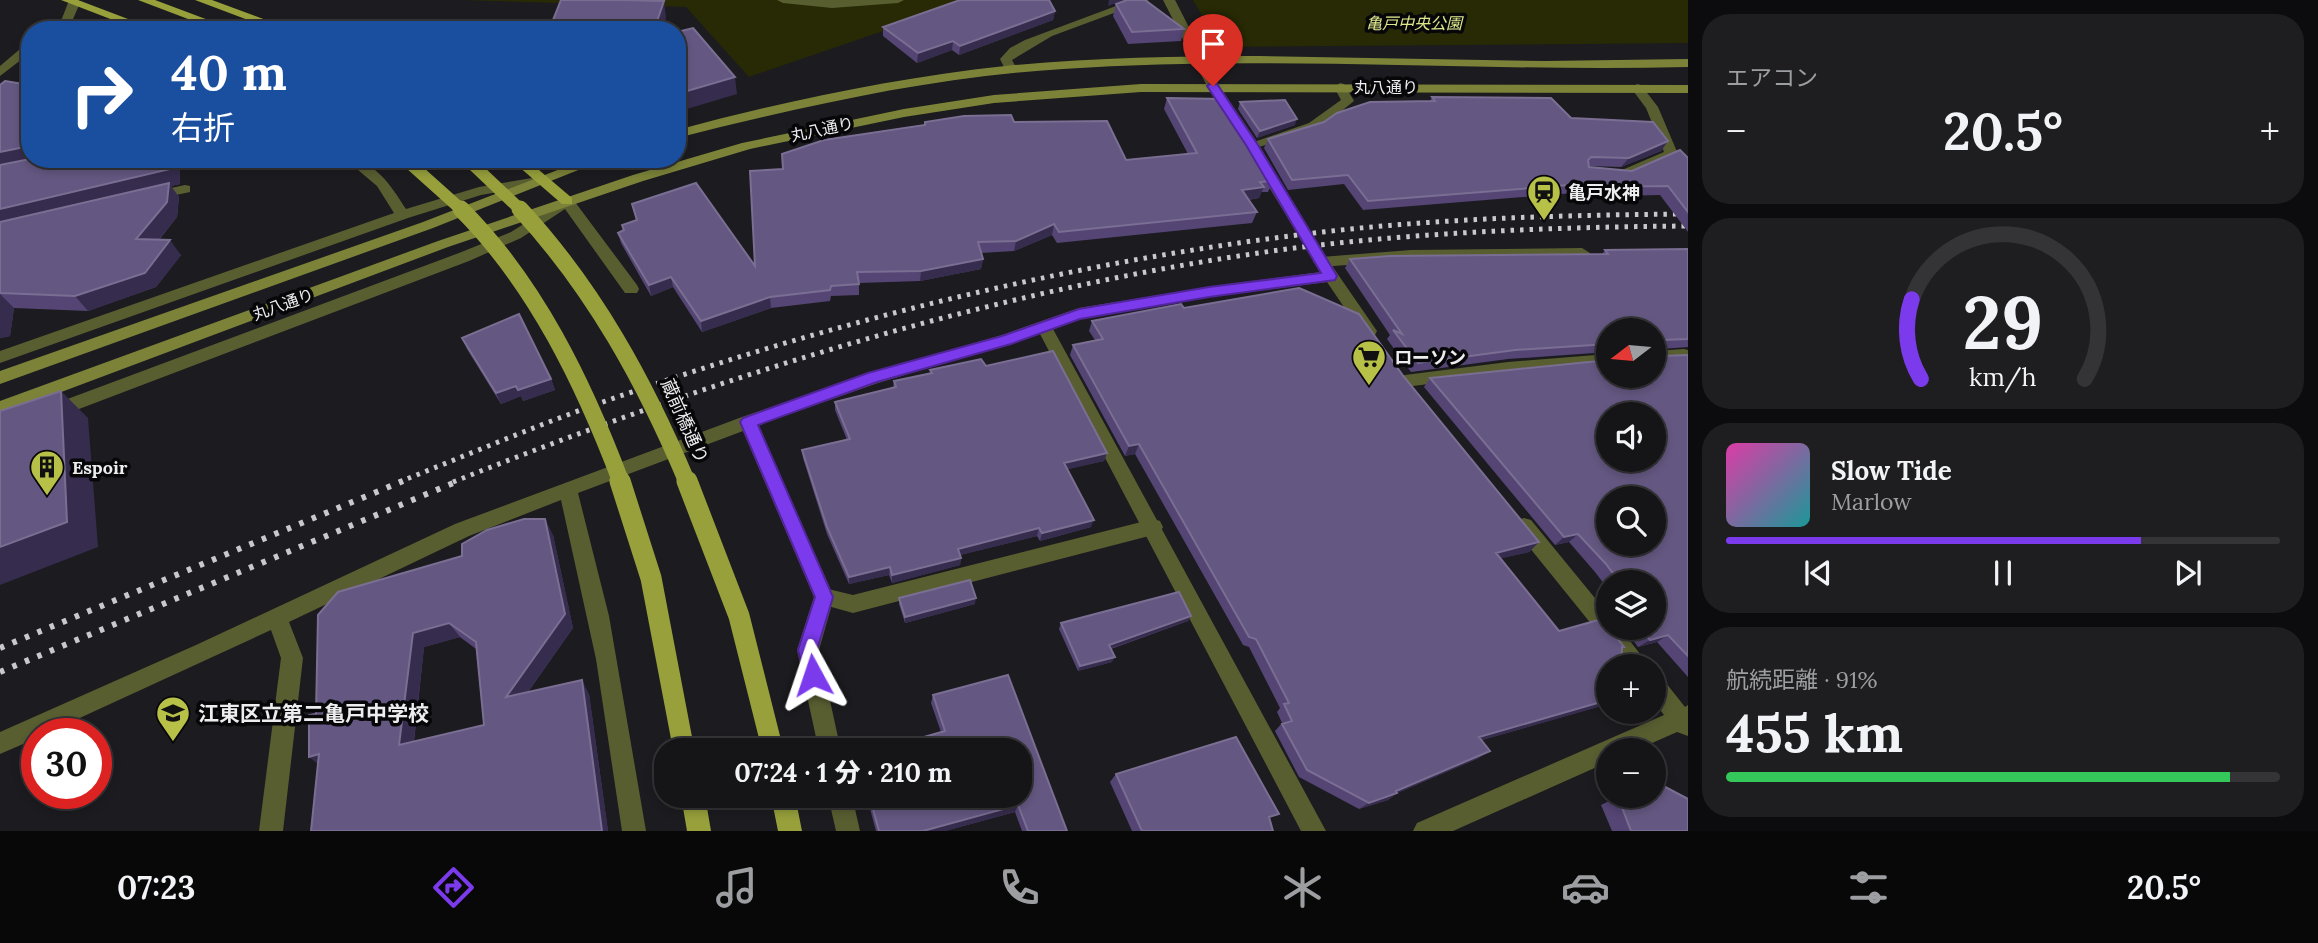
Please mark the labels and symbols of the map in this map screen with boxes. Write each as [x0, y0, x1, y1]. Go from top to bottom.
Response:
park label: 亀戸中央公園 [1366, 13, 1464, 33]
pin [1183, 14, 1243, 86]
street label: 丸八通り [1354, 77, 1418, 97]
street label: 丸八通り [789, 113, 855, 145]
station icon: 亀戸水神 [1525, 173, 1563, 222]
place label: 亀戸水神 [1568, 181, 1640, 204]
street label: 丸八通り [250, 284, 316, 324]
north arrow [1596, 318, 1666, 388]
supermarket icon: ローソン [1350, 338, 1388, 387]
place label: ローソン [1394, 346, 1466, 369]
street label: 蔵前橋通り [656, 375, 714, 467]
building icon: Espoir [28, 448, 66, 497]
place label: Espoir [72, 456, 128, 479]
position arrow [776, 638, 850, 712]
school or university icon: 江東区立第二亀戸中学校 [154, 694, 192, 743]
place label: 江東区立第二亀戸中学校 [198, 700, 429, 727]
speed limit sign: 30 [21, 718, 112, 809]

